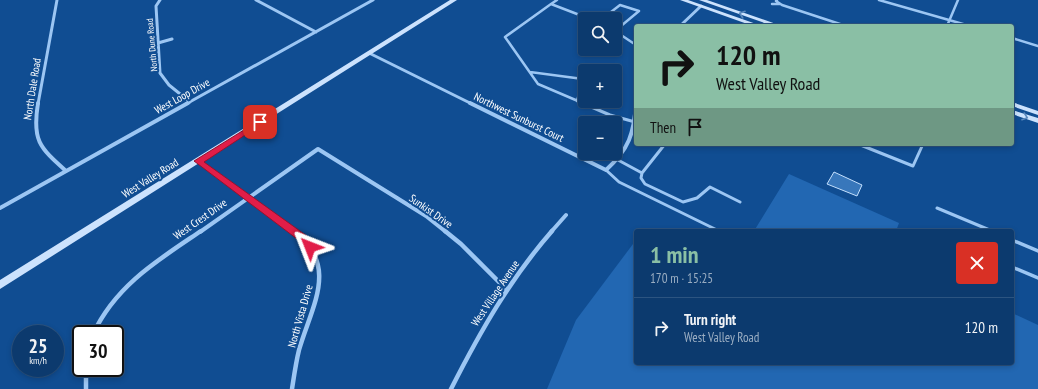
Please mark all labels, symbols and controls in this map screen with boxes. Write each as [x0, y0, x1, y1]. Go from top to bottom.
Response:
one-way arrow [739, 10, 746, 18]
map controls [578, 12, 622, 160]
button: search [578, 12, 622, 56]
street label: North Dune Road [144, 18, 159, 72]
text: 120 m [716, 36, 780, 73]
icon: right [650, 40, 702, 92]
street label: North Dale Road [20, 57, 44, 121]
button: + [578, 64, 622, 108]
text: West Valley Road [716, 72, 820, 95]
street label: West Loop Drive [152, 75, 213, 117]
street label: Northwest Sunburst Court [472, 89, 566, 145]
pin [243, 105, 277, 139]
icon: arrive [249, 111, 271, 133]
one-way arrow [1021, 112, 1028, 121]
button: − [578, 116, 622, 160]
icon: arrive [684, 116, 706, 138]
text: Then [650, 118, 676, 137]
street label: West Valley Road [119, 155, 181, 201]
street label: Sunkist Drive [406, 191, 456, 231]
street label: West Crest Drive [171, 195, 230, 243]
position arrow [289, 226, 331, 268]
text: 1 min [650, 239, 698, 270]
button: close [956, 242, 998, 284]
street label: West Village Avenue [468, 257, 522, 329]
text: 170 m · 15:25 [650, 270, 713, 287]
street label: North Vista Drive [284, 282, 316, 349]
text: Turn right [684, 310, 736, 329]
icon: right [650, 317, 672, 339]
text: 120 m [965, 318, 998, 337]
speed limit sign: 30 [72, 325, 124, 377]
text: West Valley Road [684, 329, 759, 346]
text: 25 [28, 333, 48, 359]
text: km/h [29, 354, 47, 367]

